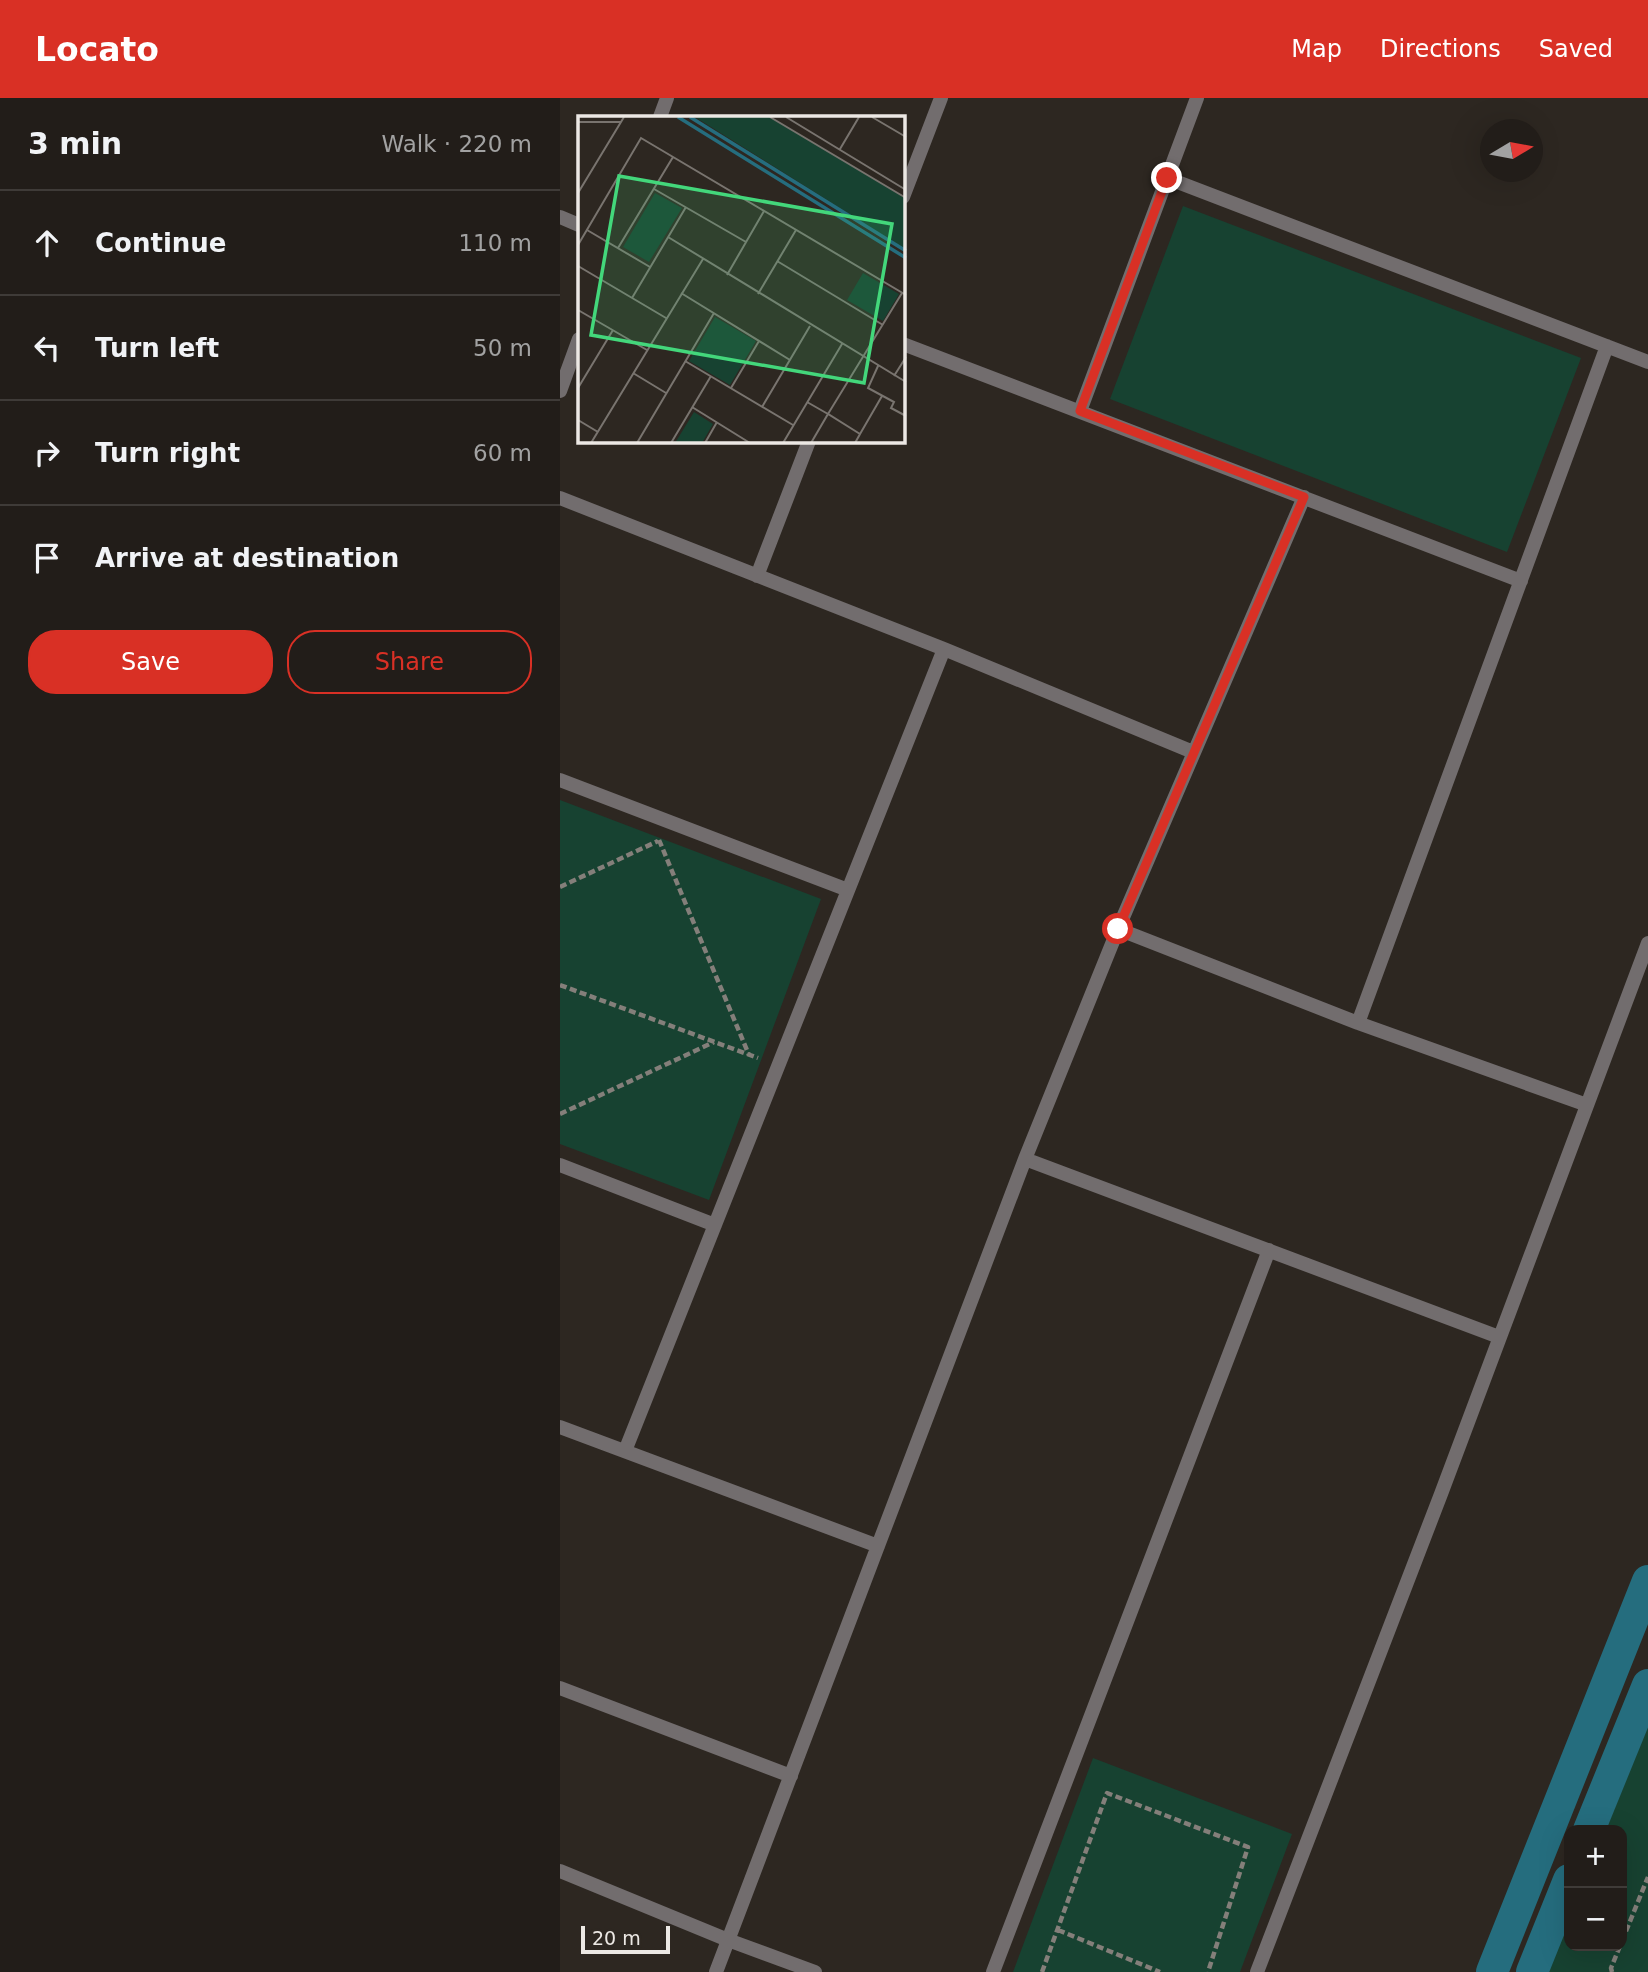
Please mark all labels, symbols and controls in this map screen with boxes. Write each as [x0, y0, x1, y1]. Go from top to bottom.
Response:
text: Locato [35, 30, 159, 69]
text: Map [1291, 35, 1342, 63]
text: Directions [1380, 35, 1501, 63]
text: Saved [1539, 35, 1613, 63]
inset map [578, 116, 905, 443]
north arrow [1480, 119, 1543, 182]
text: 3 min [28, 126, 122, 161]
text: Walk · 220 m [381, 131, 532, 157]
route end [1151, 162, 1182, 193]
icon: ahead [28, 224, 66, 262]
text: Continue [95, 228, 226, 258]
text: 110 m [458, 230, 532, 256]
icon: left [28, 329, 66, 367]
text: Turn left [95, 333, 219, 363]
text: 50 m [473, 335, 532, 361]
icon: right [28, 434, 66, 472]
text: Turn right [95, 438, 240, 468]
text: 60 m [473, 440, 532, 466]
icon: arrive [28, 539, 66, 577]
text: Arrive at destination [95, 543, 399, 573]
button: Save [28, 630, 273, 694]
button: Share [287, 630, 532, 694]
route start [1102, 913, 1133, 944]
map controls [1564, 1825, 1627, 1951]
button: + [1564, 1825, 1627, 1888]
button: − [1564, 1888, 1627, 1951]
scale bar [581, 1923, 670, 1955]
text: 20 m [592, 1927, 641, 1949]

